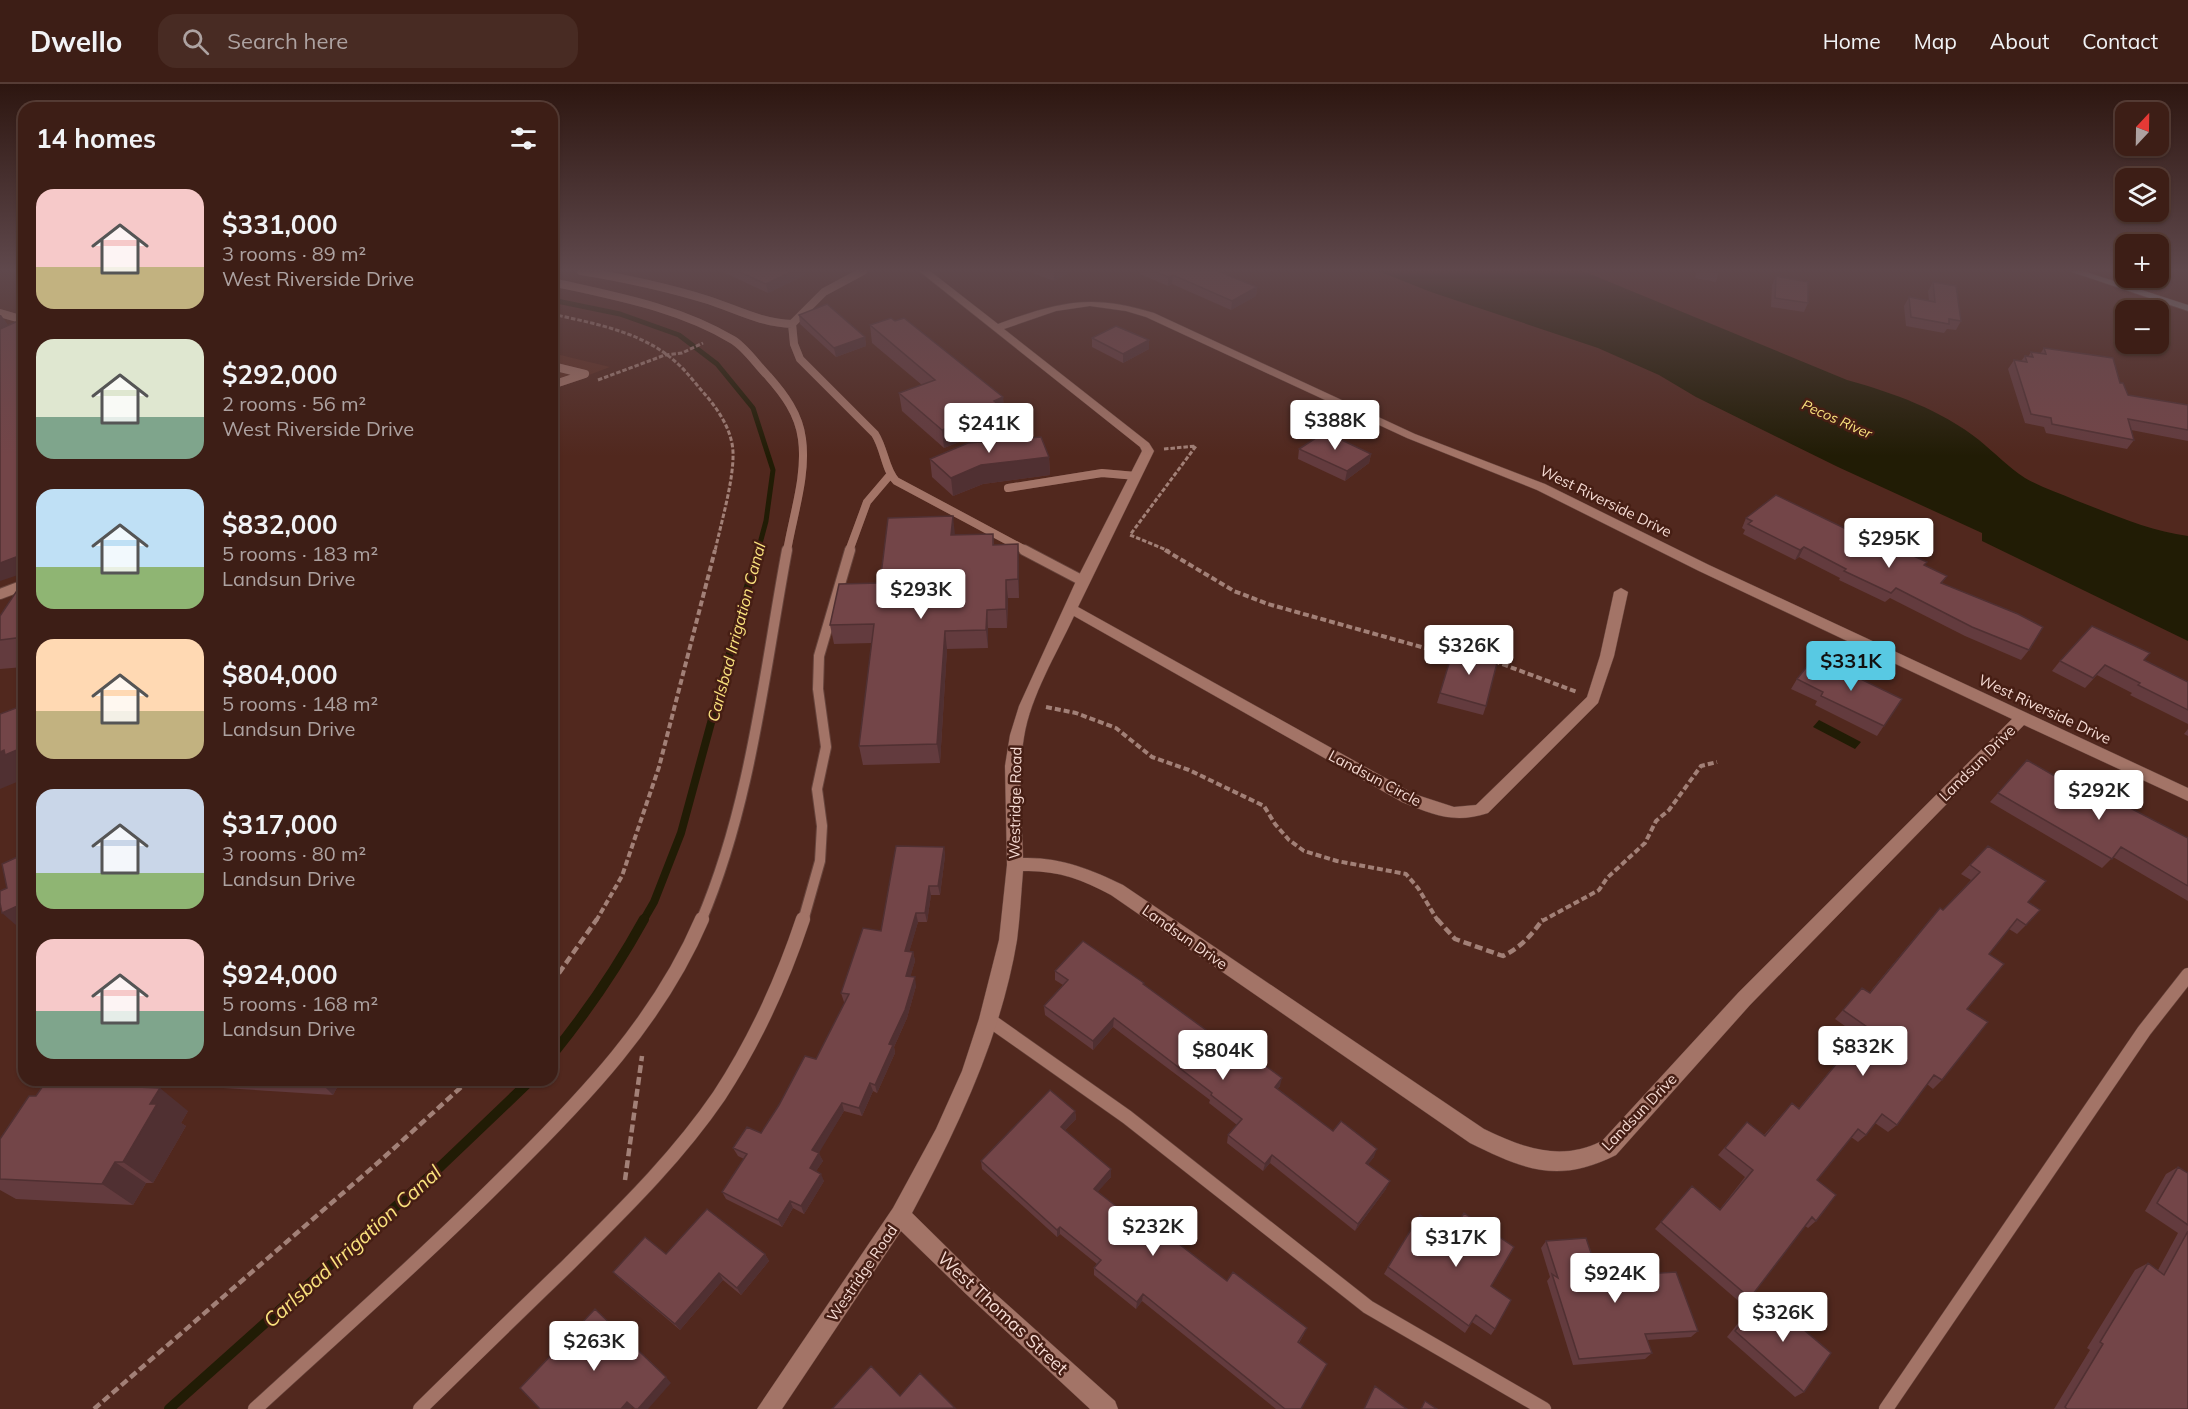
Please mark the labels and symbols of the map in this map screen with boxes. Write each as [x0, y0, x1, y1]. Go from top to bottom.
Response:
north arrow [2115, 102, 2169, 156]
water label: Pecos River [1799, 396, 1876, 443]
pin: $388K [1293, 400, 1377, 451]
pin: $241K [947, 403, 1031, 454]
street label: West Riverside Drive [1537, 461, 1675, 541]
pin: $295K [1847, 518, 1931, 569]
water label: Carlsbad Irrigation Canal [702, 540, 770, 724]
pin: $293K [879, 569, 963, 620]
pin: $326K [1427, 625, 1511, 676]
pin: $331K [1809, 641, 1893, 692]
street label: West Riverside Drive [1976, 670, 2114, 748]
street label: Landsun Drive [1935, 721, 2019, 805]
street label: Landsun Circle [1325, 746, 1425, 810]
street label: Westridge Road [1005, 747, 1025, 859]
pin: $292K [2057, 770, 2141, 821]
street label: Landsun Drive [1139, 901, 1231, 973]
pin: $832K [1821, 1026, 1905, 1077]
pin: $804K [1181, 1030, 1265, 1081]
street label: Landsun Drive [1597, 1069, 1681, 1155]
water label: Carlsbad Irrigation Canal [258, 1159, 446, 1333]
pin: $232K [1111, 1206, 1195, 1257]
pin: $317K [1414, 1217, 1498, 1268]
street label: Westridge Road [823, 1221, 901, 1325]
street label: West Thomas Street [933, 1247, 1073, 1379]
pin: $924K [1573, 1253, 1657, 1304]
pin: $326K [1741, 1292, 1825, 1343]
pin: $263K [552, 1321, 636, 1372]

